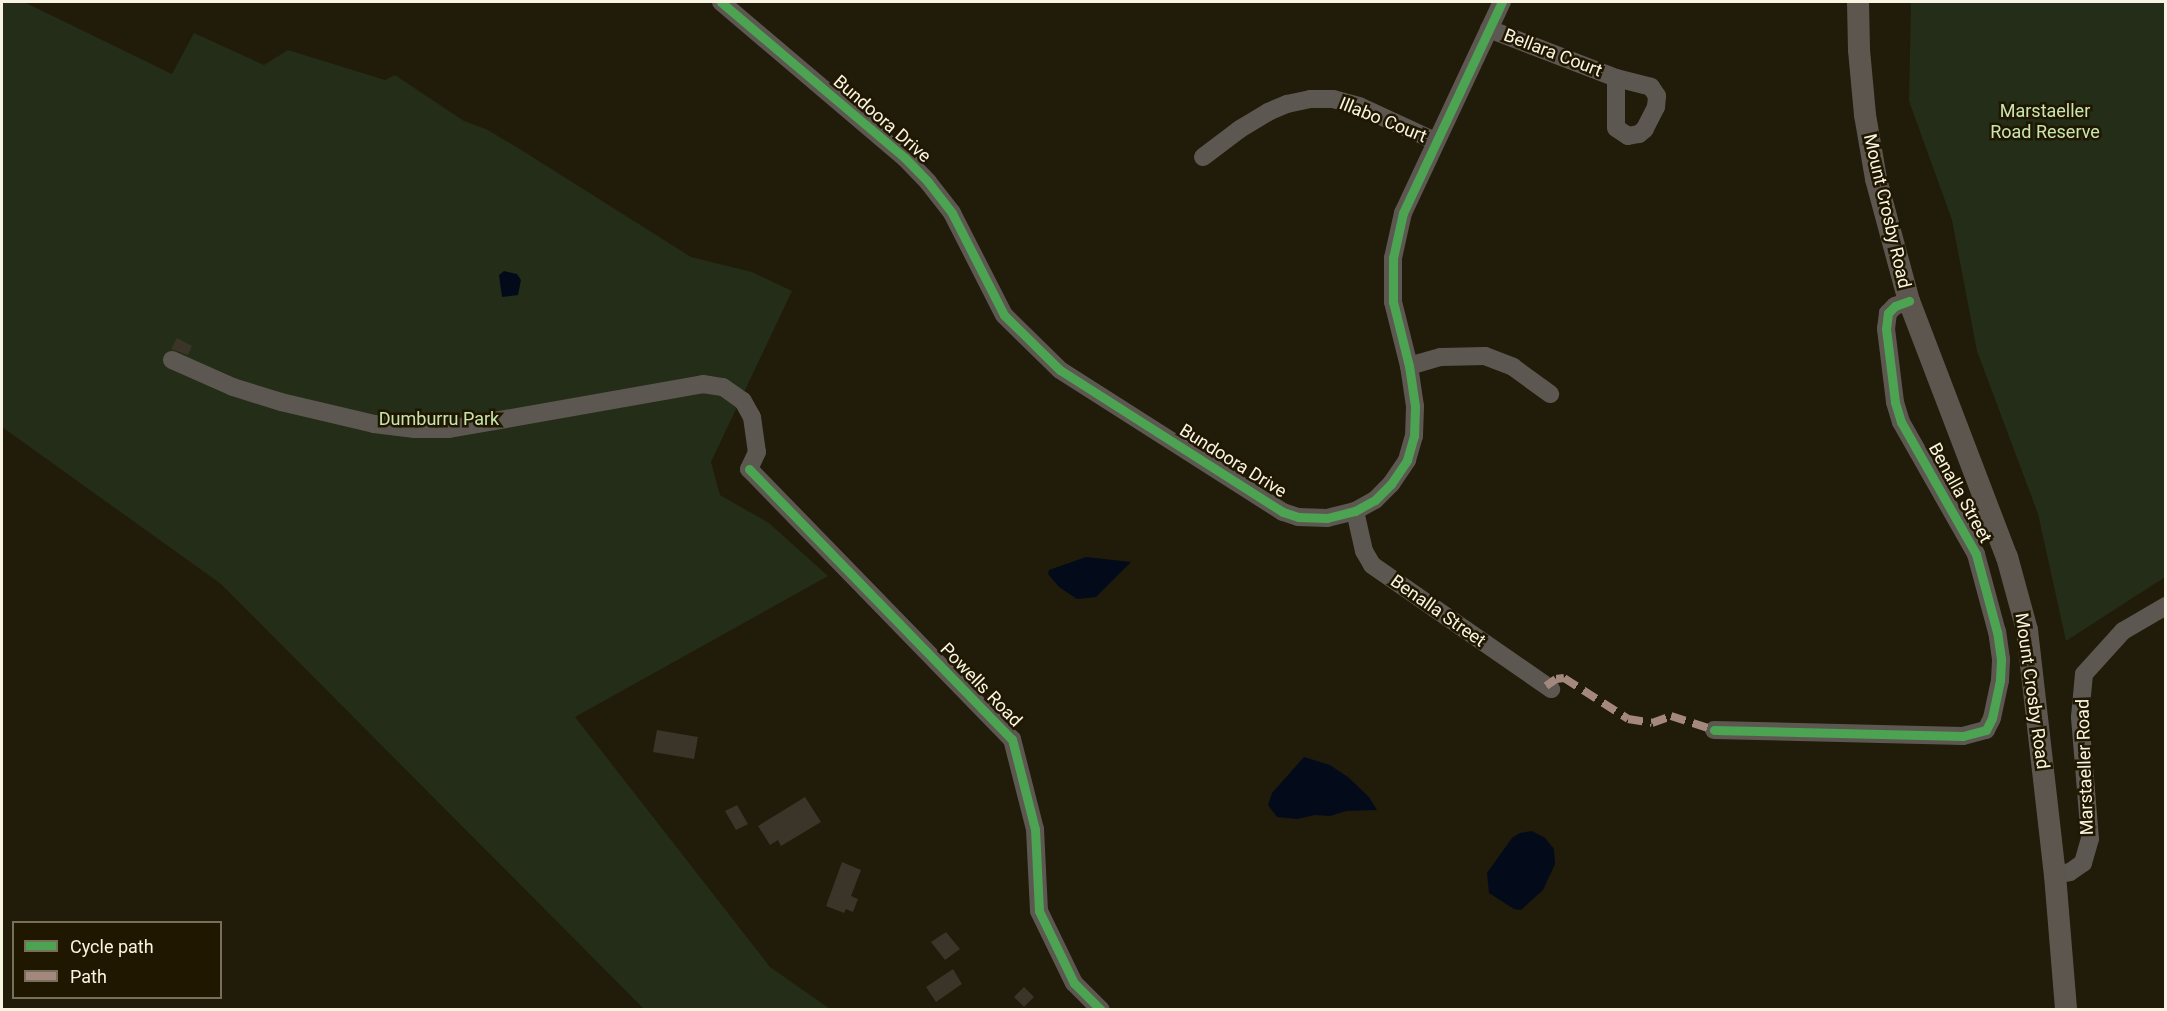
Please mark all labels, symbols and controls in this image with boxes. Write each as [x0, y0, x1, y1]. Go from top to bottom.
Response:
street label: Bellara Court [1501, 24, 1605, 82]
street label: Bundoora Drive [829, 71, 935, 167]
street label: Illabo Court [1336, 93, 1430, 147]
park label: Marstaeller Road Reserve [1990, 101, 2100, 144]
street label: Mount Crosby Road [1859, 132, 1915, 290]
park label: Dumburru Park [379, 408, 499, 430]
street label: Bundoora Drive [1175, 419, 1291, 503]
street label: Benalla Street [1924, 439, 1996, 547]
street label: Benalla Street [1386, 570, 1490, 652]
street label: Mount Crosby Road [2010, 611, 2054, 771]
street label: Powells Road [936, 639, 1026, 731]
street label: Marstaeller Road [2072, 699, 2098, 835]
legend [12, 921, 222, 999]
text: Cycle path [70, 936, 154, 957]
text: Path [70, 966, 107, 987]

